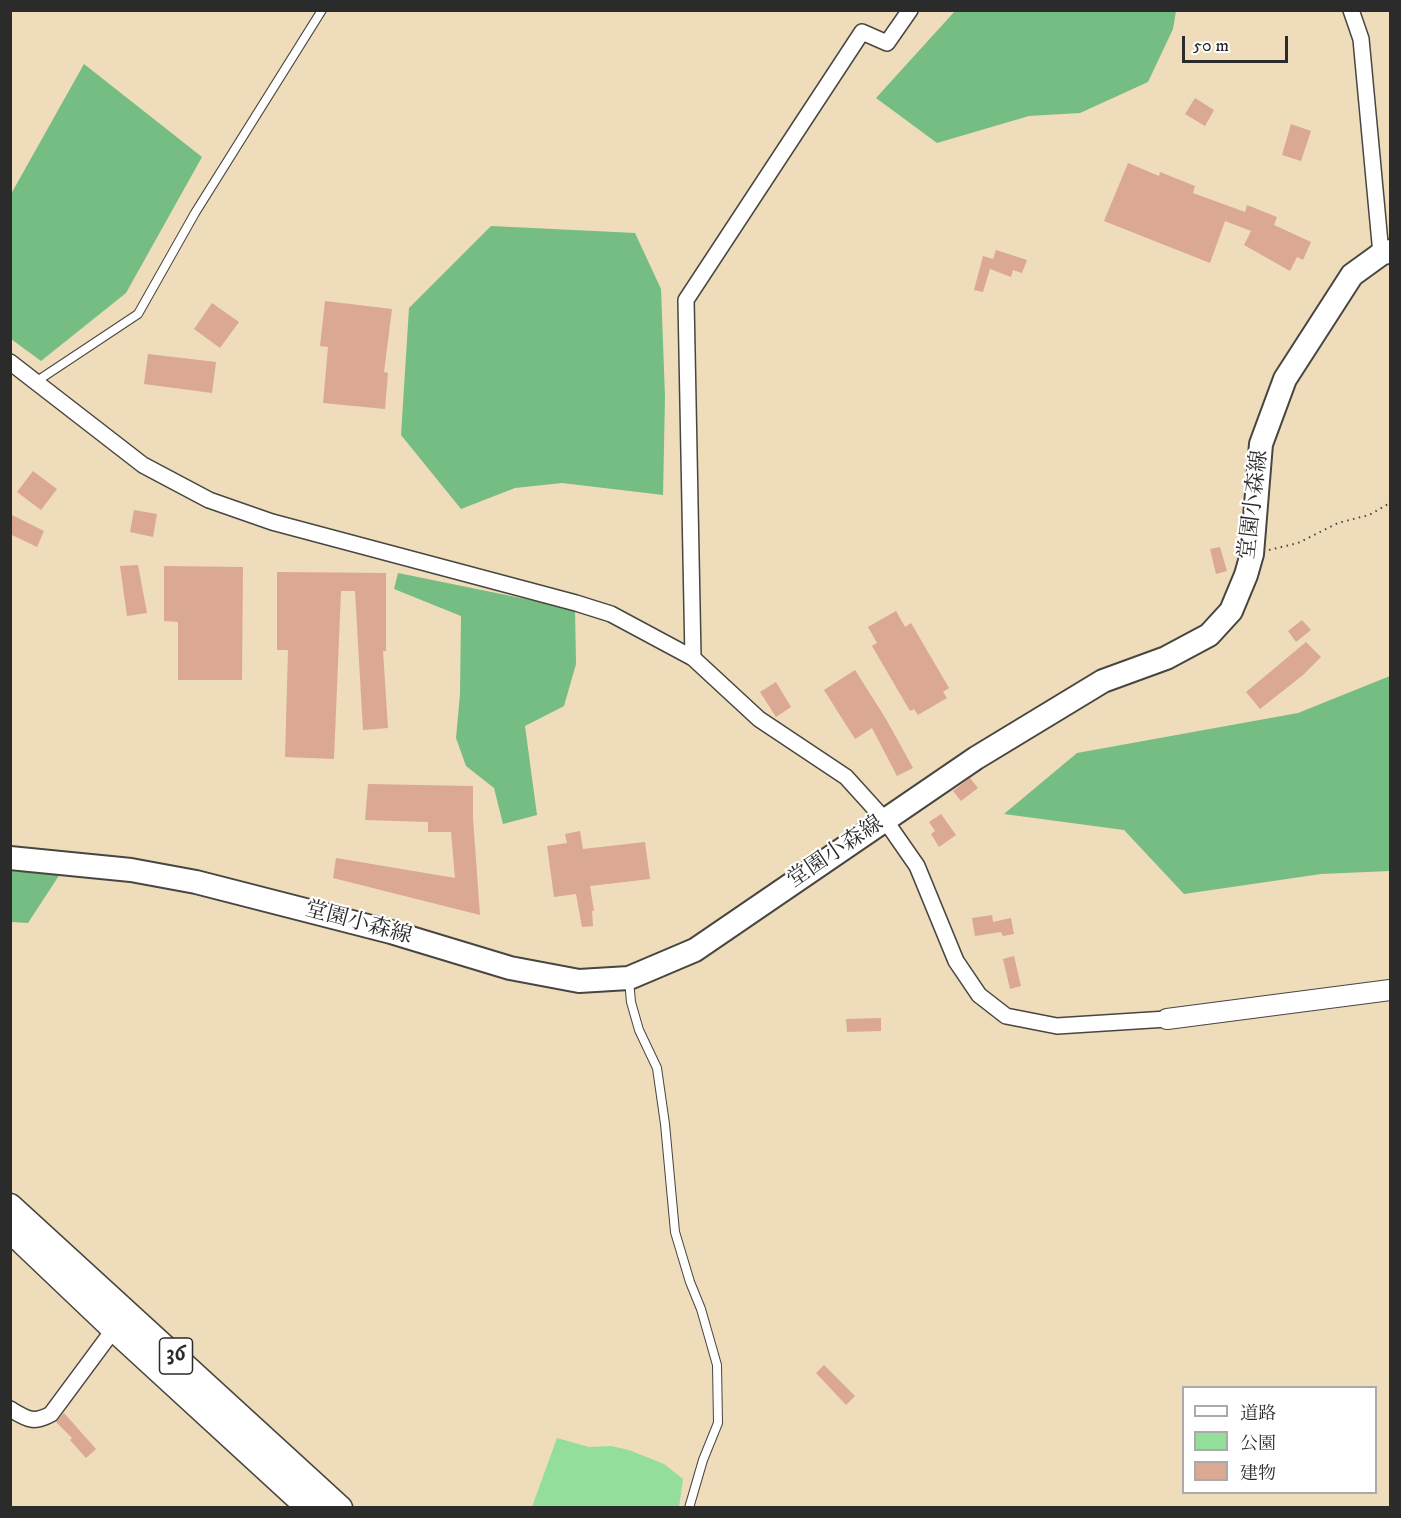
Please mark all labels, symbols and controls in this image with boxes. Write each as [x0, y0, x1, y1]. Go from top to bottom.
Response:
scale bar [1185, 24, 1292, 62]
text: 50 m [1193, 35, 1229, 57]
street label: 堂園小森線 [1235, 449, 1275, 561]
street label: 堂園小森線 [783, 811, 889, 895]
street label: 堂園小森線 [301, 897, 415, 951]
road number: 36 [160, 1338, 192, 1374]
legend [1182, 1386, 1377, 1494]
text: 道路 [1240, 1403, 1276, 1425]
text: 公園 [1240, 1433, 1276, 1455]
text: 建物 [1240, 1463, 1276, 1485]

